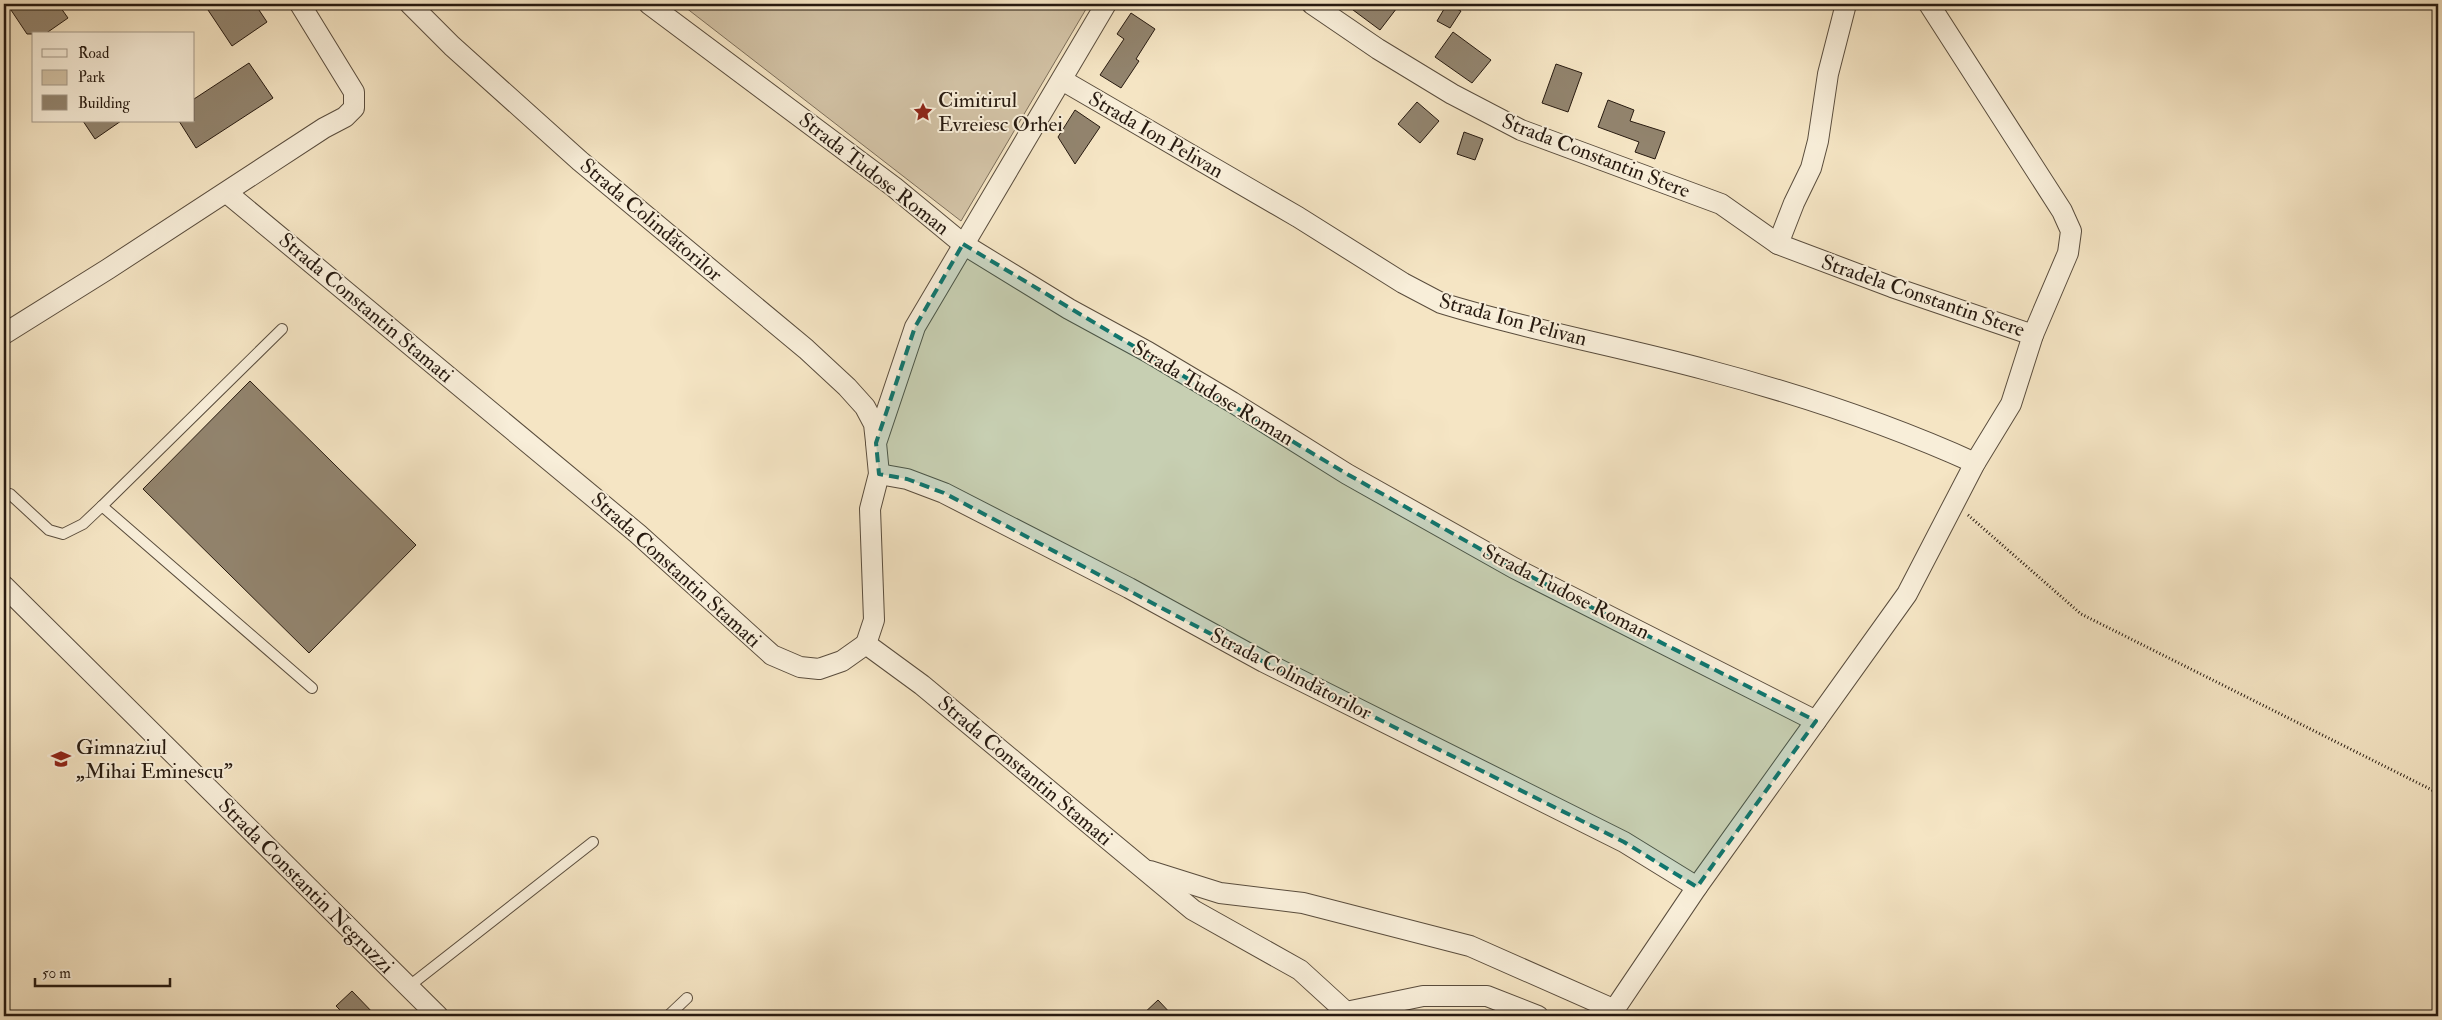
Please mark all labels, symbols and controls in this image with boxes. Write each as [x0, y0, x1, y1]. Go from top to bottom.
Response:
legend [32, 32, 195, 122]
text: Road [78, 44, 110, 63]
text: Park [78, 68, 105, 87]
street label: Strada Ion Pelivan [1084, 85, 1229, 185]
place label: Cimitirul Evreiesc Orhei [938, 87, 1063, 138]
text: Building [78, 94, 130, 113]
place icon: Cimitirul Evreiesc Orhei [912, 101, 934, 123]
street label: Strada Tudose Roman [793, 107, 955, 241]
street label: Strada Constantin Stere [1498, 108, 1694, 204]
street label: Strada Colindătorilor [574, 152, 728, 288]
street label: Strada Constantin Stamati [273, 227, 459, 389]
street label: Stradela Constantin Stere [1818, 248, 2029, 344]
street label: Strada Ion Pelivan [1436, 287, 1590, 353]
street label: Strada Tudose Roman [1127, 334, 1299, 452]
street label: Strada Constantin Stamati [585, 486, 767, 654]
street label: Strada Tudose Roman [1478, 538, 1654, 646]
street label: Strada Colindătorilor [1206, 622, 1377, 726]
street label: Strada Constantin Stamati [932, 690, 1118, 852]
place label: Gimnaziul „Mihai Eminescu” [75, 734, 233, 785]
school or university icon: Gimnaziul „Mihai Eminescu” [50, 748, 72, 770]
street label: Strada Constantin Negruzzi [212, 792, 400, 980]
scale bar [35, 955, 170, 987]
text: 50 m [42, 964, 71, 983]

